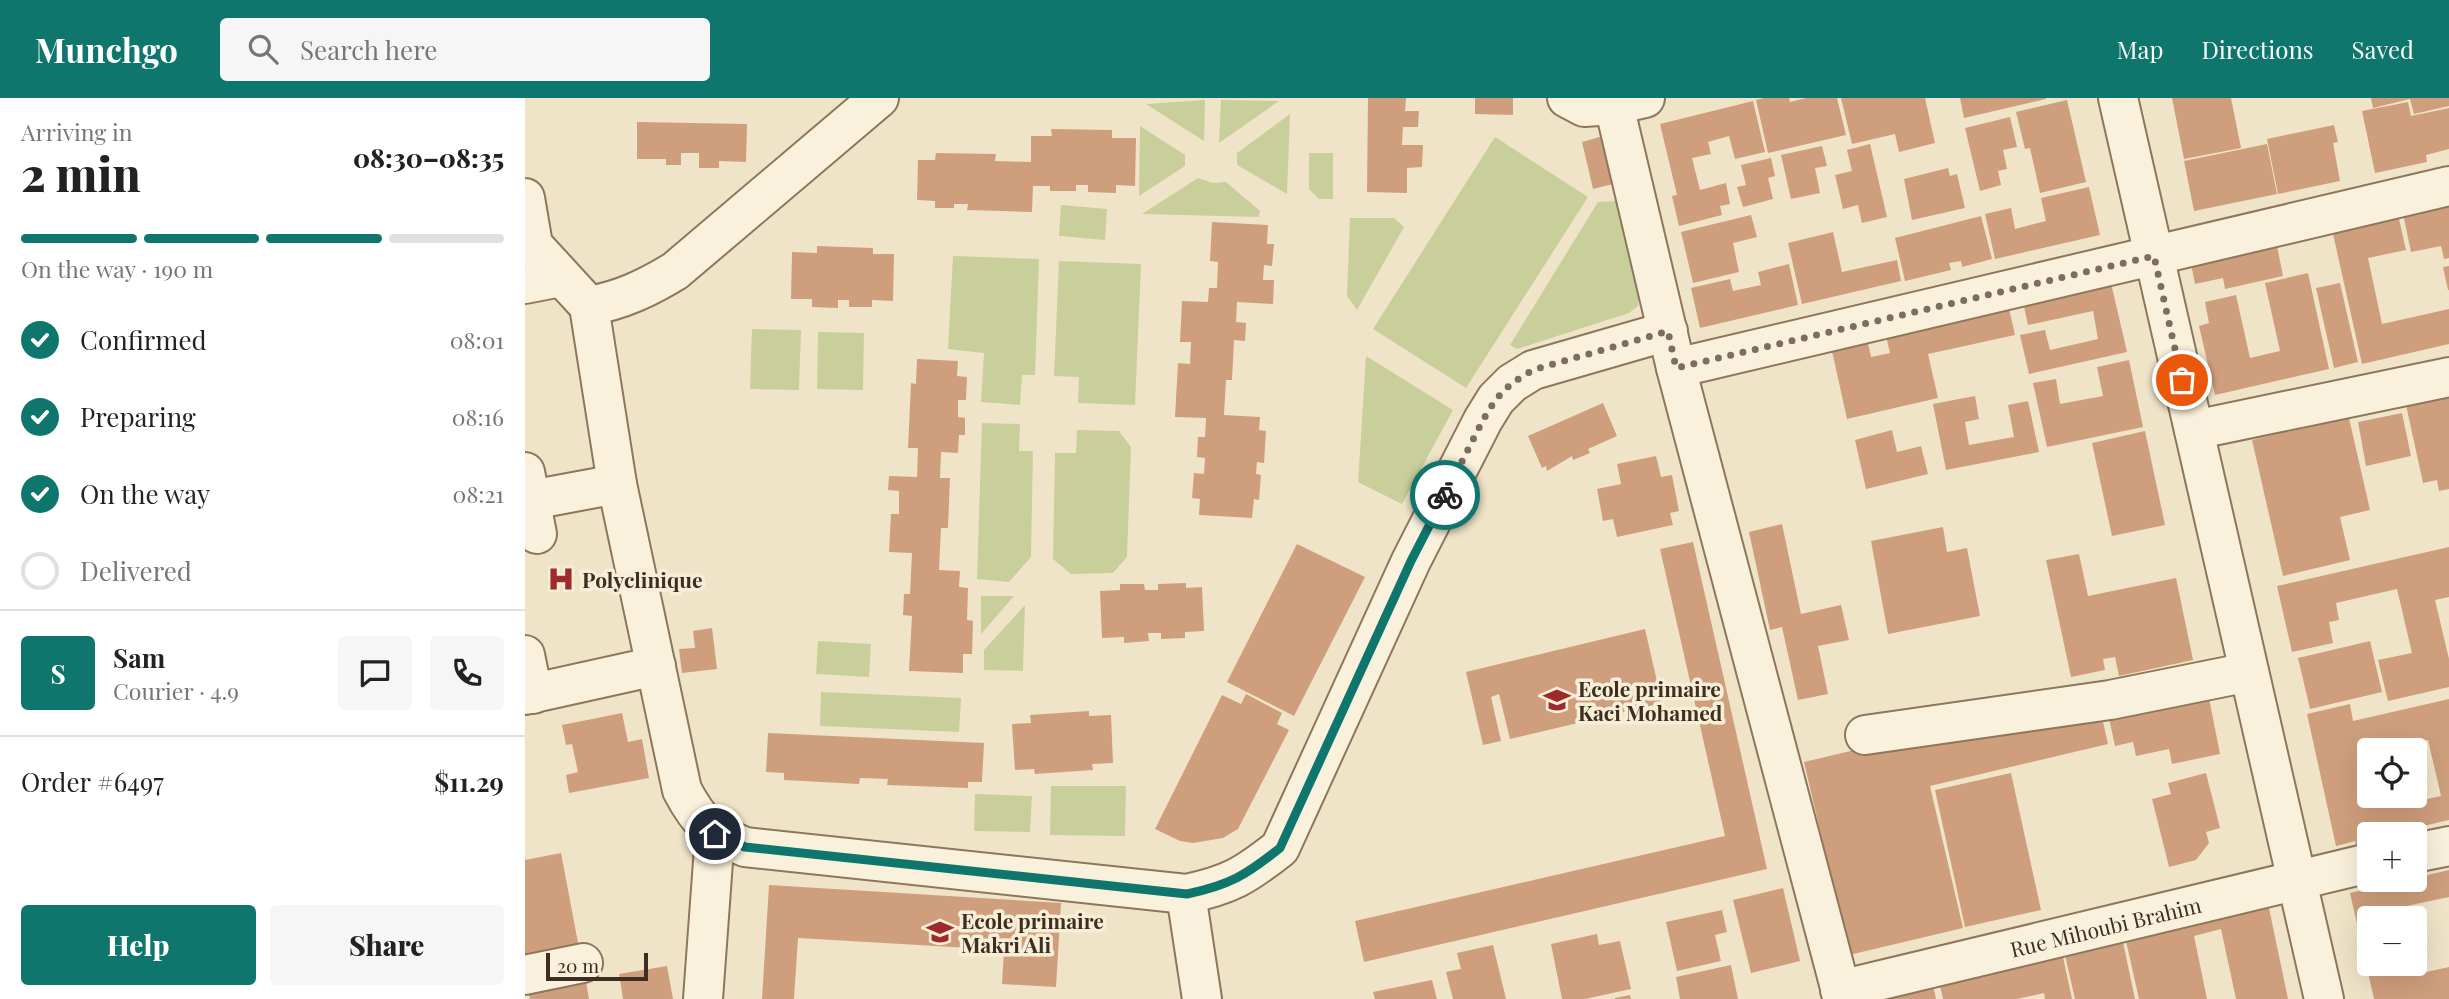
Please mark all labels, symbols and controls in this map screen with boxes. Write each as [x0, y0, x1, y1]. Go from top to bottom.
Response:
search box [220, 18, 710, 81]
text: Munchgo [35, 27, 178, 71]
icon: search [244, 30, 282, 68]
text: Search here [300, 32, 437, 67]
text: Map [2117, 33, 2163, 65]
text: Directions [2201, 33, 2314, 65]
text: Saved [2352, 33, 2414, 65]
text: Arriving in [21, 116, 133, 147]
text: 08:30–08:35 [353, 140, 504, 175]
text: 2 min [21, 142, 141, 204]
text: On the way · 190 m [21, 253, 213, 284]
icon: check [21, 321, 59, 359]
text: Confirmed [80, 322, 207, 357]
text: 08:01 [450, 324, 504, 355]
pin [2152, 350, 2212, 410]
icon: bag [2163, 361, 2201, 399]
icon: check [21, 398, 59, 436]
text: Preparing [80, 399, 196, 434]
text: 08:16 [452, 401, 504, 432]
courier [1410, 460, 1480, 530]
icon: check [21, 475, 59, 513]
text: On the way [80, 476, 210, 511]
icon: bike [1426, 476, 1464, 514]
text: 08:21 [453, 478, 504, 509]
text: Delivered [80, 553, 192, 588]
hospital icon: Polyclinique [546, 564, 576, 594]
place label: Polyclinique [582, 565, 703, 593]
button: chat [338, 636, 412, 710]
button: phone [430, 636, 504, 710]
text: Sam [113, 640, 165, 675]
text: S [50, 656, 66, 691]
place label: Ecole primaire Kaci Mohamed [1578, 674, 1723, 726]
text: Courier · 4.9 [113, 675, 239, 706]
school or university icon: Ecole primaire Kaci Mohamed [1542, 685, 1572, 715]
map controls [2357, 738, 2427, 976]
button: locate [2357, 738, 2427, 808]
text: Order #6497 [21, 764, 164, 799]
text: $11.29 [434, 764, 504, 799]
pin [685, 804, 745, 864]
icon: home [696, 815, 734, 853]
button: + [2357, 822, 2427, 892]
street label: Rue Mihoubi Brahim [2007, 890, 2204, 963]
button: Help [21, 905, 256, 985]
button: Share [270, 905, 504, 985]
place label: Ecole primaire Makri Ali [961, 906, 1104, 958]
button: − [2357, 906, 2427, 976]
school or university icon: Ecole primaire Makri Ali [925, 917, 955, 947]
scale bar [546, 950, 647, 982]
text: 20 m [557, 952, 599, 978]

